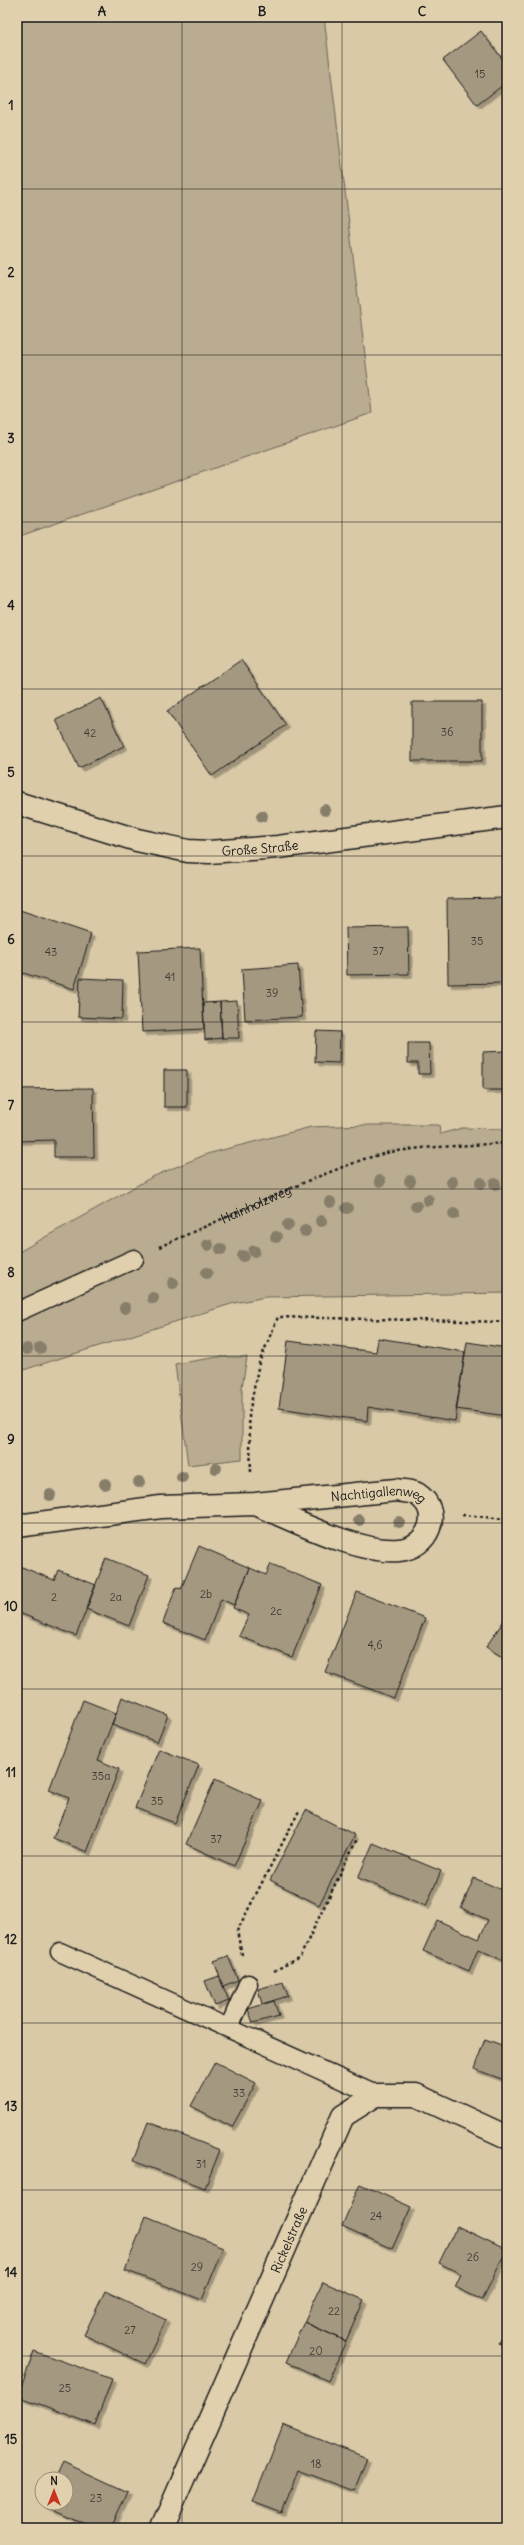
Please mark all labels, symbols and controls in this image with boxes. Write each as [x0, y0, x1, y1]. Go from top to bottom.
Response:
text: A [98, 3, 107, 20]
text: B [258, 3, 267, 20]
text: C [418, 3, 427, 20]
house number: 15 [475, 67, 485, 81]
text: 1 [8, 97, 14, 114]
text: 2 [7, 264, 15, 281]
text: 3 [7, 430, 15, 447]
text: 4 [7, 597, 15, 614]
house number: 36 [441, 725, 453, 739]
house number: 42 [84, 726, 96, 740]
text: 5 [7, 764, 15, 781]
street label: Große Straße [221, 836, 300, 860]
text: 6 [7, 931, 15, 948]
house number: 35 [471, 934, 483, 948]
house number: 37 [372, 944, 384, 958]
house number: 43 [45, 945, 57, 959]
house number: 41 [165, 970, 175, 984]
house number: 39 [266, 986, 278, 1000]
text: 7 [8, 1097, 15, 1114]
street label: Hainholzweg [218, 1181, 294, 1227]
text: 8 [7, 1264, 15, 1281]
text: 9 [7, 1431, 15, 1448]
street label: Nachtigallenweg [330, 1482, 431, 1507]
house number: 2b [200, 1587, 212, 1601]
house number: 2 [51, 1590, 57, 1604]
house number: 2a [110, 1590, 122, 1604]
text: 10 [4, 1598, 18, 1615]
house number: 2c [270, 1604, 282, 1618]
house number: 4,6 [367, 1638, 383, 1652]
text: 11 [6, 1764, 16, 1781]
house number: 35a [92, 1769, 110, 1783]
house number: 35 [151, 1794, 163, 1808]
house number: 37 [210, 1832, 222, 1846]
text: 12 [5, 1931, 17, 1948]
house number: 33 [233, 2086, 245, 2100]
text: 13 [5, 2098, 17, 2115]
house number: 31 [196, 2157, 206, 2171]
street label: Rickelstraße [267, 2204, 311, 2276]
house number: 24 [370, 2209, 382, 2223]
house number: 26 [467, 2250, 479, 2264]
house number: 29 [191, 2260, 203, 2274]
text: 14 [5, 2264, 18, 2281]
house number: 22 [328, 2304, 340, 2318]
house number: 27 [124, 2323, 136, 2337]
house number: 20 [309, 2344, 323, 2358]
house number: 25 [59, 2381, 71, 2395]
text: 15 [5, 2431, 18, 2448]
house number: 18 [311, 2457, 321, 2471]
north arrow [34, 2471, 74, 2511]
text: N [50, 2474, 58, 2488]
house number: 23 [90, 2491, 102, 2505]

